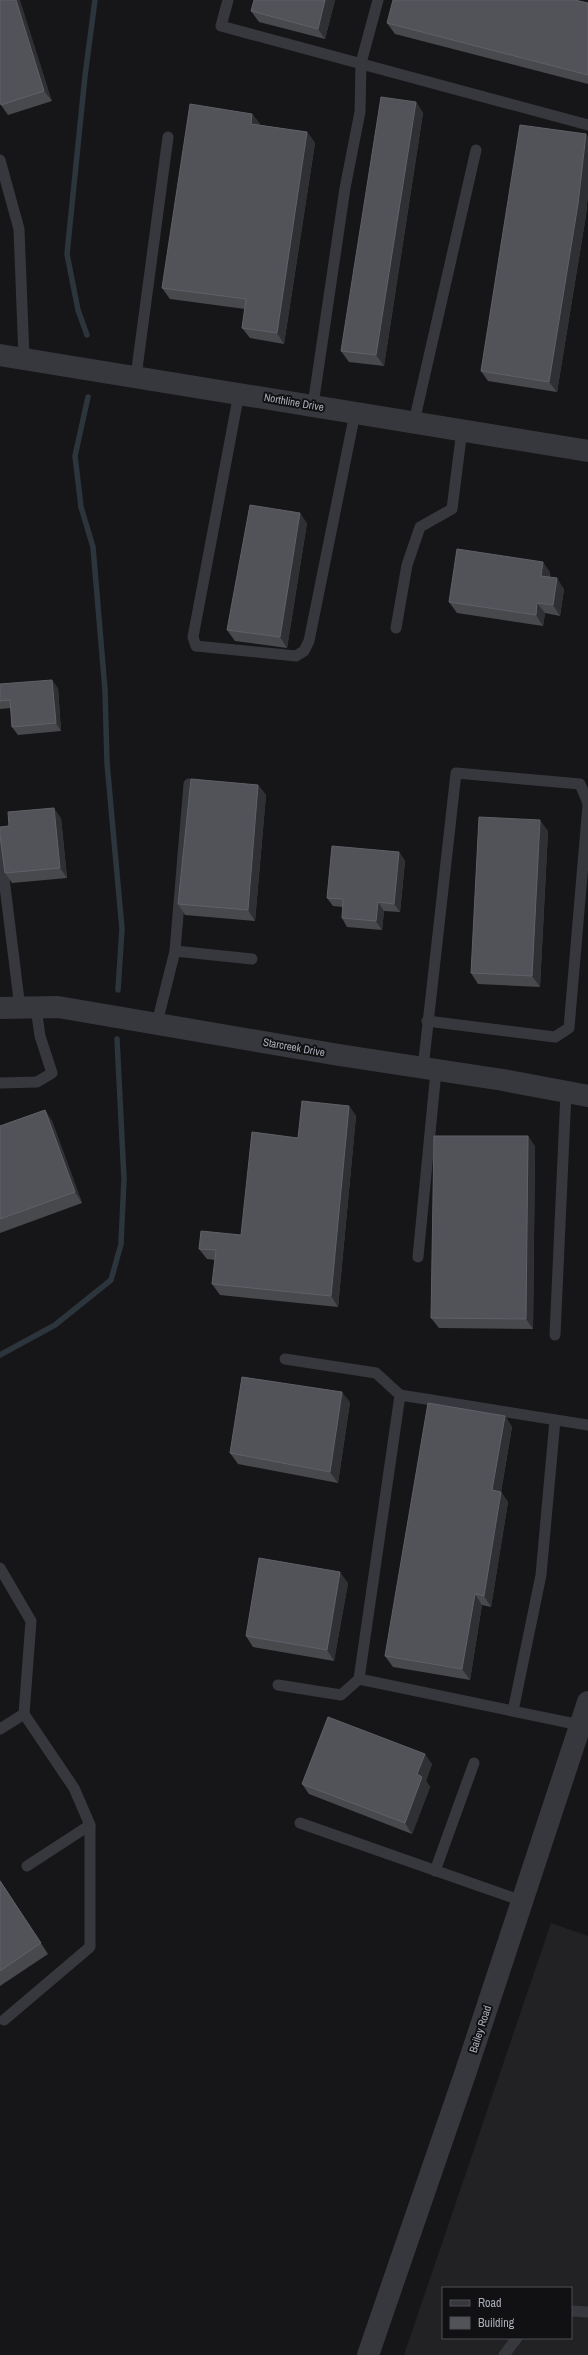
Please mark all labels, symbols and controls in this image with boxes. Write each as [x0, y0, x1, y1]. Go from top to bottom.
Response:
street label: Northline Drive [263, 390, 325, 414]
street label: Starcreek Drive [262, 1035, 326, 1059]
street label: Bailey Road [466, 2003, 494, 2055]
legend [442, 2287, 572, 2339]
text: Road [478, 2295, 502, 2311]
text: Building [478, 2315, 515, 2331]

